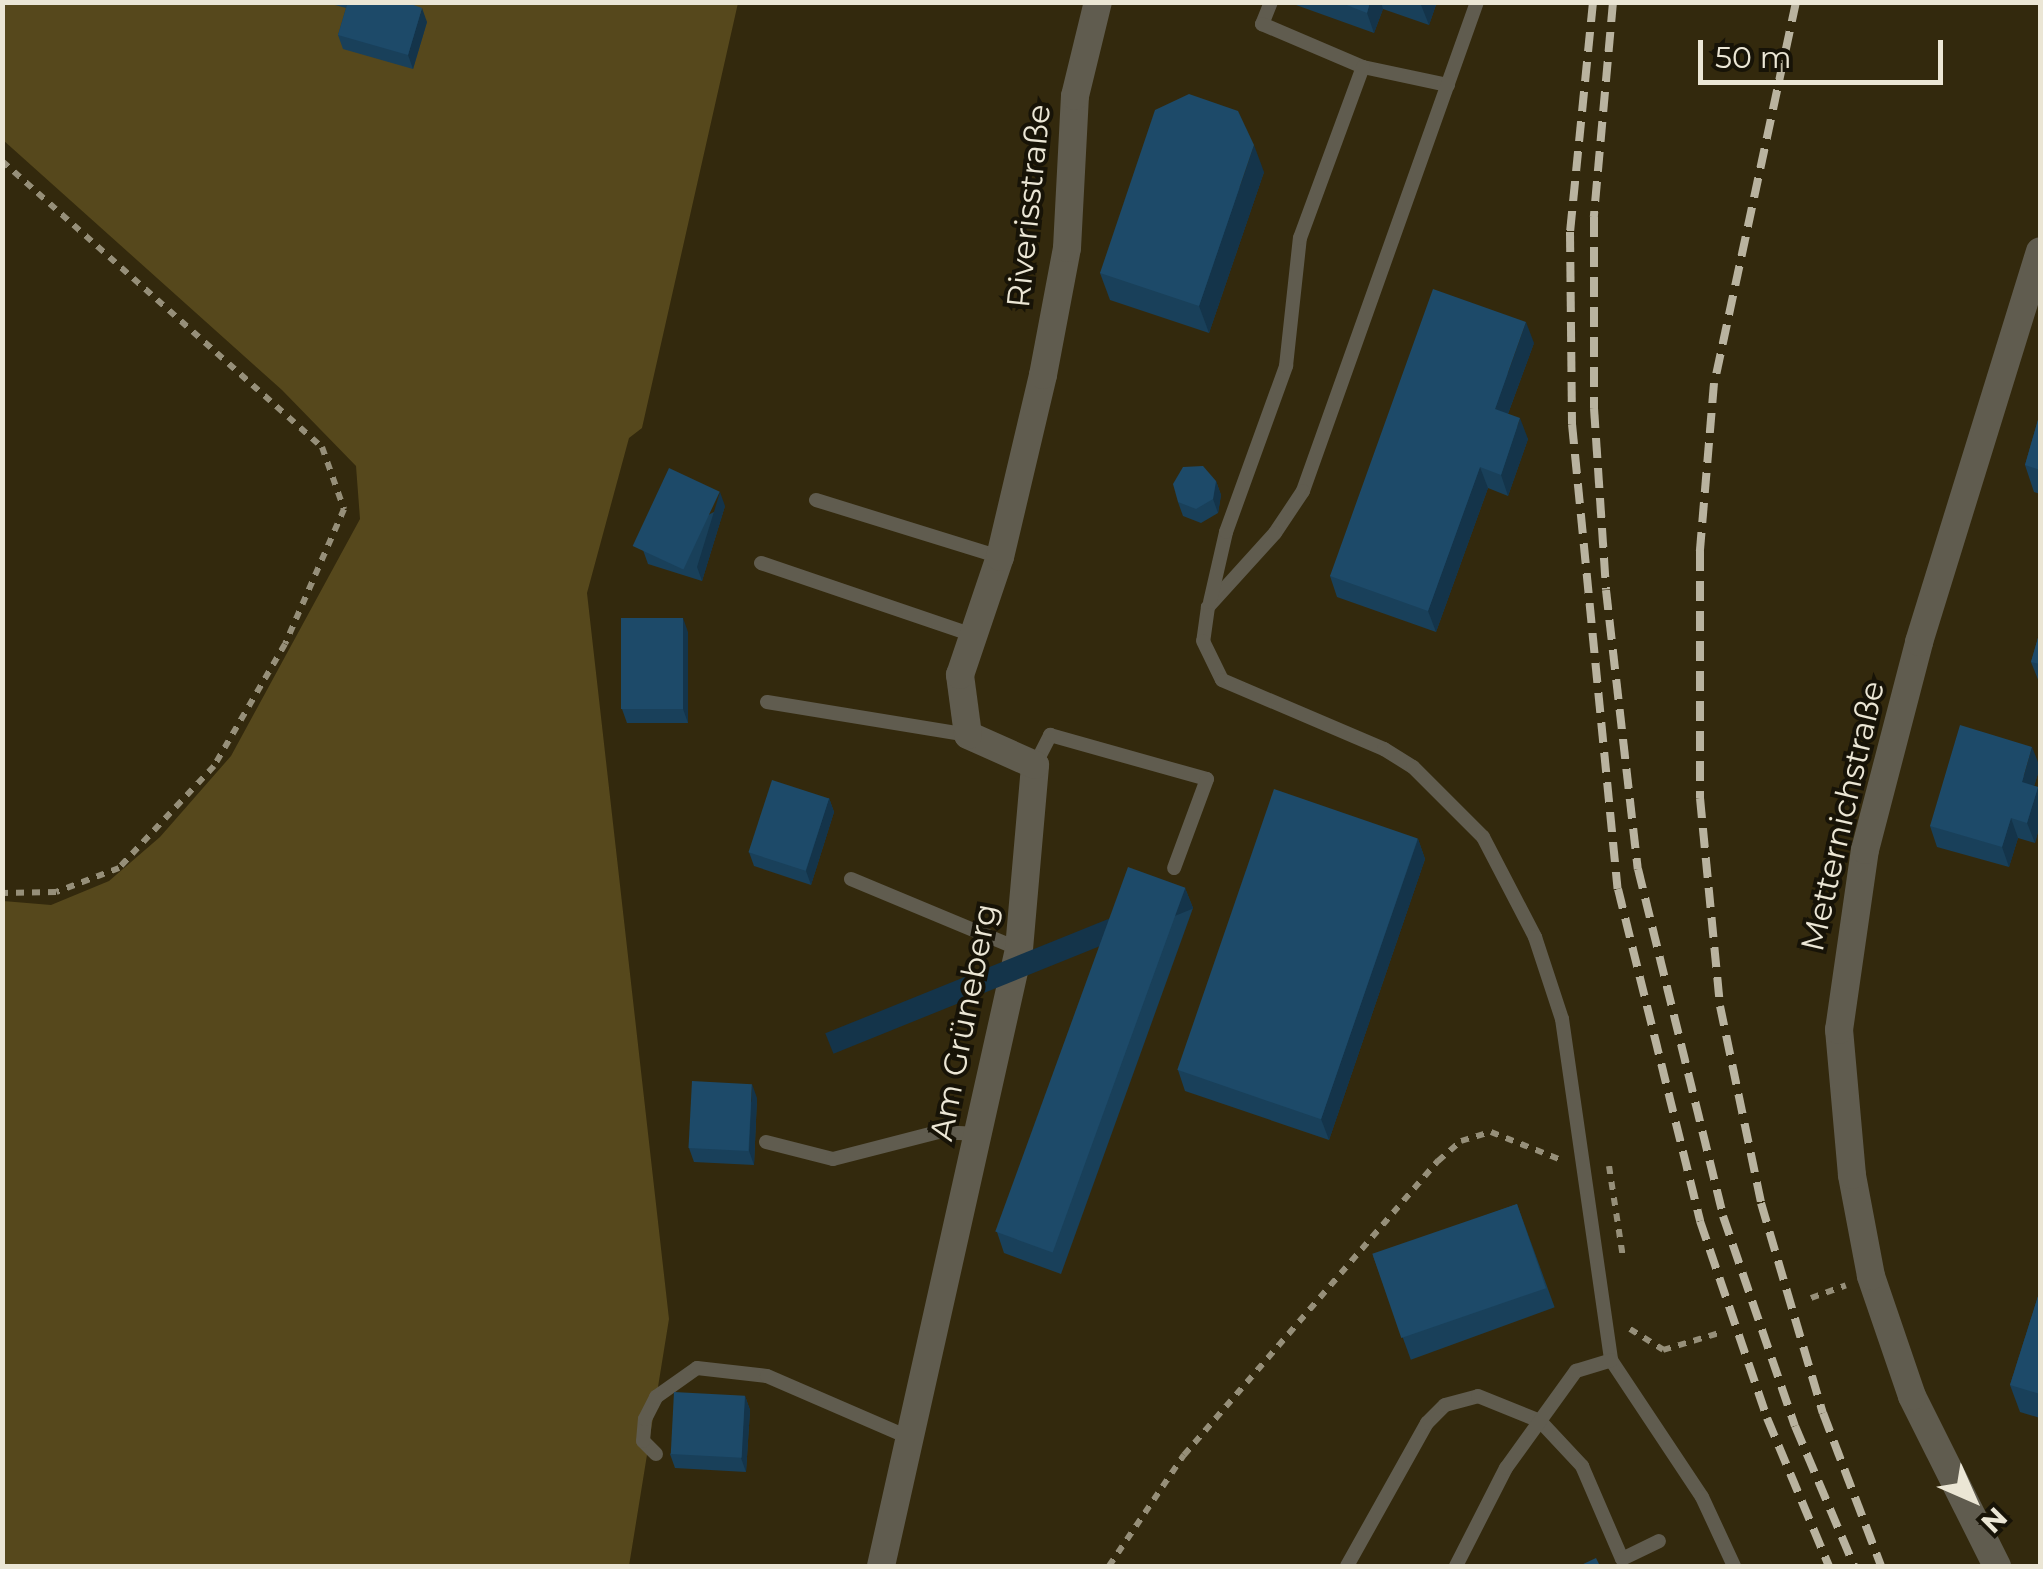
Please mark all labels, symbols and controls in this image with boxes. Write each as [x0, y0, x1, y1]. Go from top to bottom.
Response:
scale bar [1703, 20, 1948, 82]
text: 50 m [1715, 39, 1792, 76]
street label: Riverisstraße [999, 102, 1059, 310]
street label: Metternichstraße [1793, 677, 1893, 955]
street label: Am Grüneberg [922, 900, 1006, 1144]
north arrow [1923, 1449, 2023, 1549]
text: N [1974, 1500, 2014, 1540]

